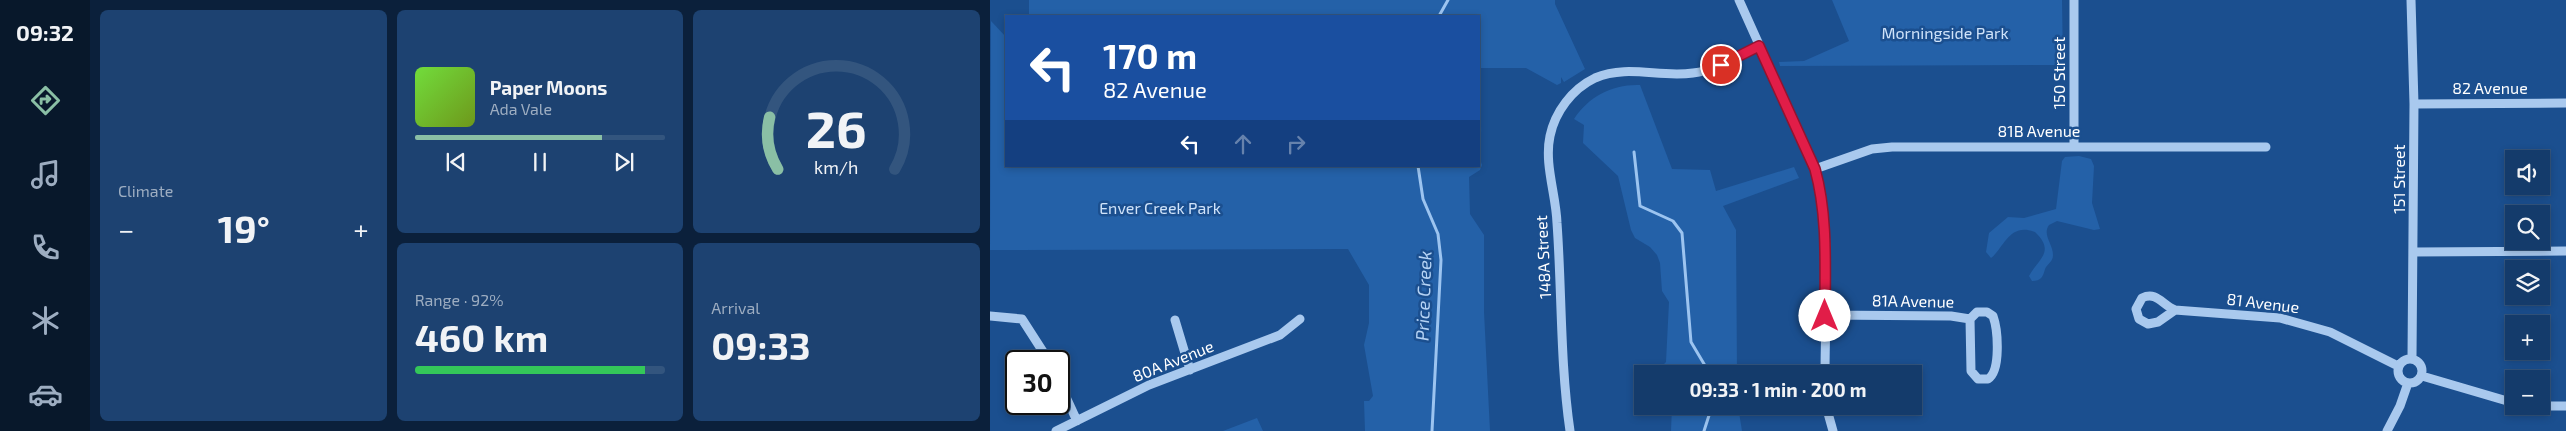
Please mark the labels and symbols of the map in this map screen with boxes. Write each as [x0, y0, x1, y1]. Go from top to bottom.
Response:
park label: Morningside Park [1881, 23, 2009, 42]
street label: 150 Street [2049, 37, 2068, 109]
pin [1700, 44, 1742, 86]
street label: 82 Avenue [2452, 78, 2528, 97]
street label: 81B Avenue [1998, 121, 2080, 140]
street label: 151 Street [2389, 144, 2408, 214]
park label: Enver Creek Park [1099, 198, 1221, 217]
street label: 148A Street [1531, 215, 1554, 299]
water label: Price Creek [1410, 250, 1436, 341]
position arrow [1798, 289, 1850, 341]
street label: 81 Avenue [2226, 289, 2300, 316]
street label: 81A Avenue [1872, 290, 1954, 311]
street label: 80A Avenue [1130, 336, 1216, 385]
speed limit sign: 30 [1005, 350, 1070, 415]

